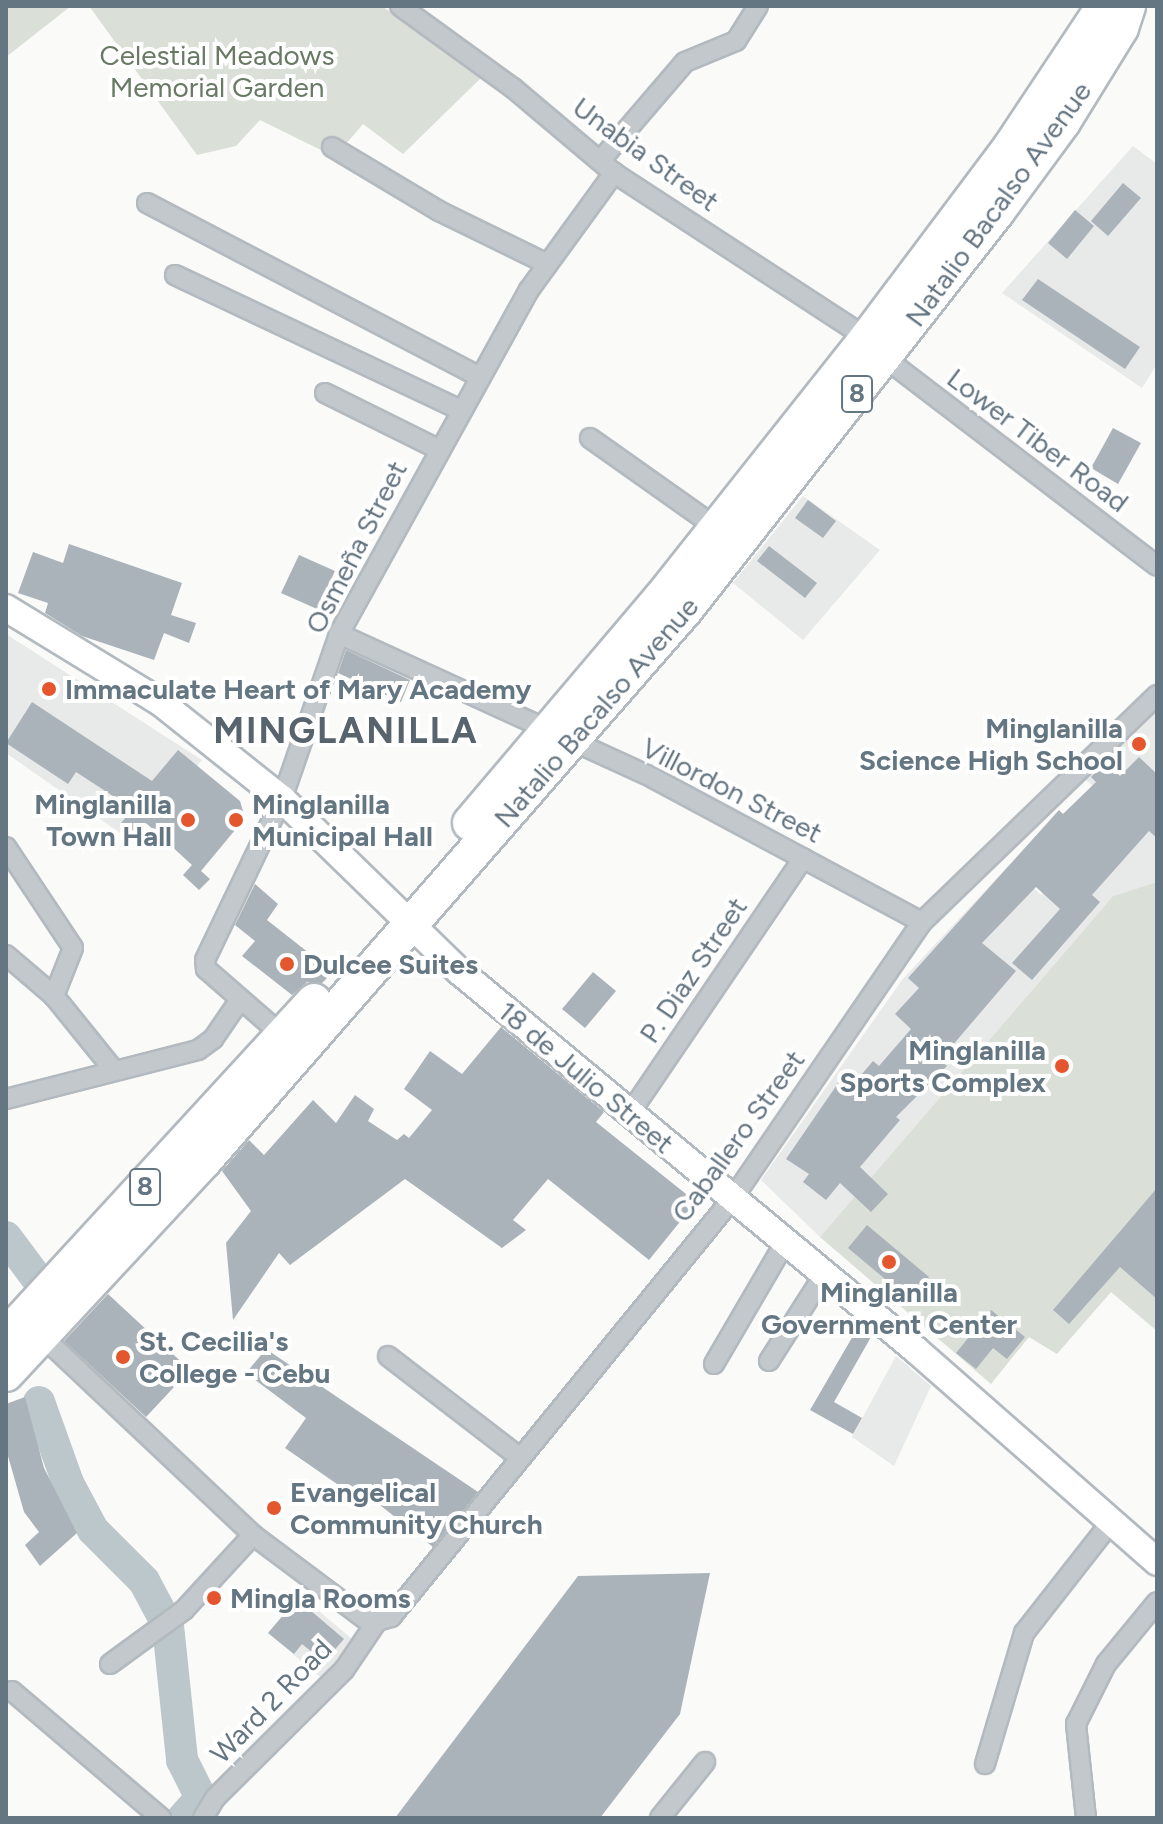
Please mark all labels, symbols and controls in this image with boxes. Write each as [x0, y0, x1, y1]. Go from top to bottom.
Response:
park label: Celestial Meadows Memorial Garden [100, 38, 334, 104]
street label: Natalio Bacalso Avenue [898, 75, 1098, 333]
street label: Unabia Street [566, 90, 726, 218]
street label: Lower Tiber Road [941, 361, 1135, 519]
road number: 8 [841, 372, 873, 416]
street label: Osmeña Street [298, 455, 414, 639]
street label: Natalio Bacalso Avenue [487, 590, 705, 834]
place label: Immaculate Heart of Mary Academy [65, 672, 531, 706]
marker: Immaculate Heart of Mary Academy [40, 680, 58, 698]
district label: MINGLANILLA [213, 709, 479, 753]
place label: Minglanilla Science High School [859, 711, 1123, 777]
street label: Villordon Street [636, 730, 828, 850]
marker: Minglanilla Science High School [1130, 735, 1148, 753]
place label: Minglanilla Town Hall [34, 787, 172, 853]
place label: Minglanilla Municipal Hall [252, 787, 433, 853]
marker: Minglanilla Town Hall [179, 811, 197, 829]
marker: Minglanilla Municipal Hall [227, 811, 245, 829]
street label: P. Diaz Street [632, 891, 754, 1049]
place label: Dulcee Suites [303, 947, 478, 981]
marker: Dulcee Suites [278, 955, 296, 973]
street label: 18 de Julio Street [491, 994, 681, 1160]
place label: Minglanilla Sports Complex [840, 1033, 1046, 1099]
street label: Caballero Street [665, 1044, 811, 1228]
marker: Minglanilla Sports Complex [1053, 1057, 1071, 1075]
road number: 8 [129, 1165, 161, 1209]
marker: Minglanilla Government Center [880, 1253, 898, 1271]
place label: Minglanilla Government Center [761, 1275, 1017, 1341]
place label: St. Cecilia's College - Cebu [139, 1324, 330, 1390]
marker: St. Cecilia's College - Cebu [114, 1348, 132, 1366]
place label: Evangelical Community Church [290, 1475, 543, 1541]
marker: Evangelical Community Church [265, 1499, 283, 1517]
place label: Mingla Rooms [230, 1581, 411, 1615]
marker: Mingla Rooms [205, 1589, 223, 1607]
street label: Ward 2 Road [203, 1632, 339, 1770]

